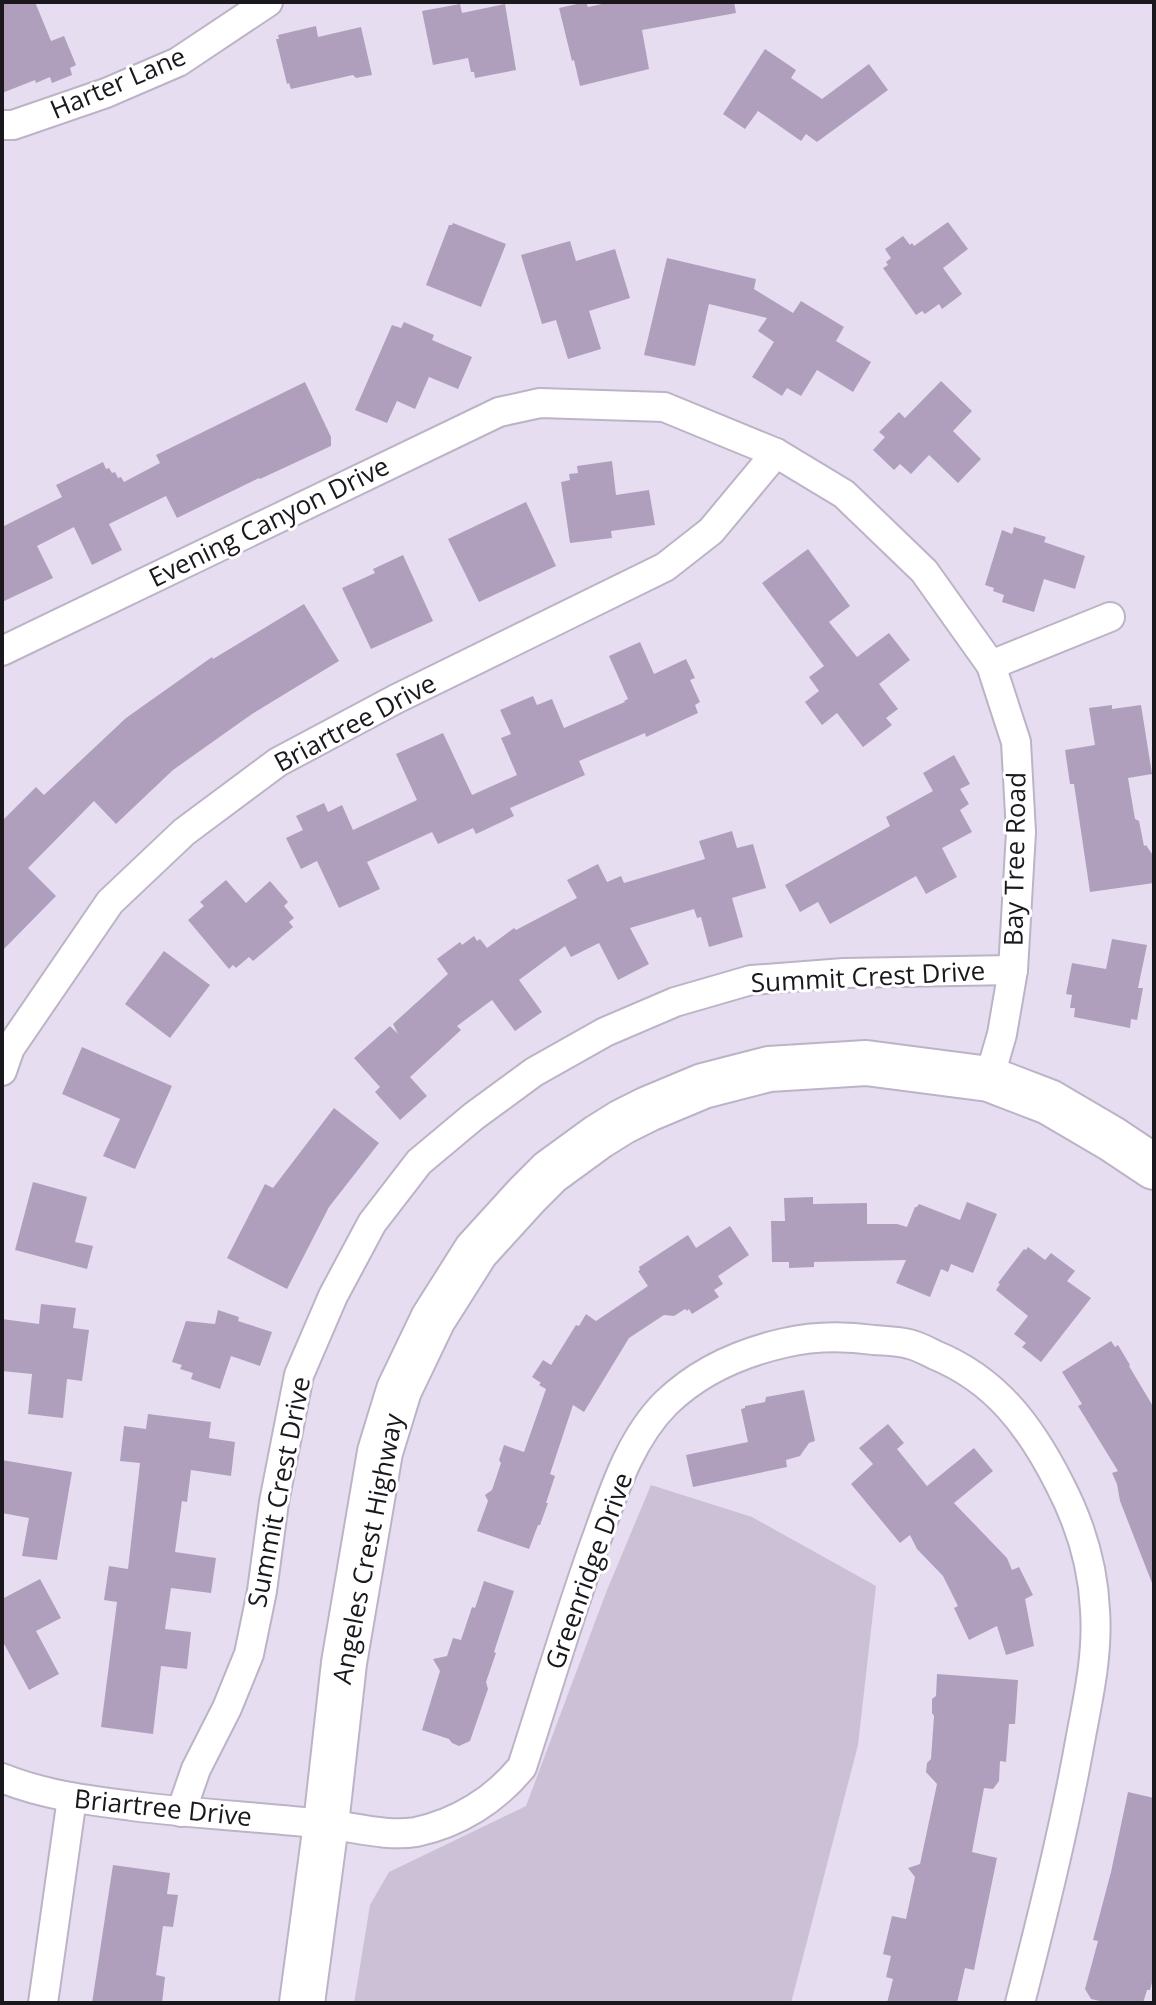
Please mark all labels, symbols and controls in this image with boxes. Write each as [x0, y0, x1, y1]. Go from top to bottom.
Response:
street label: Harter Lane [44, 37, 191, 127]
street label: Evening Canyon Drive [142, 447, 395, 595]
street label: Briartree Drive [267, 664, 442, 780]
street label: Bay Tree Road [994, 772, 1034, 946]
street label: Summit Crest Drive [750, 952, 986, 1000]
street label: Summit Crest Drive [238, 1373, 318, 1610]
street label: Angeles Crest Highway [323, 1410, 411, 1687]
street label: Greenridge Drive [536, 1467, 640, 1674]
street label: Briartree Drive [72, 1780, 254, 1834]

